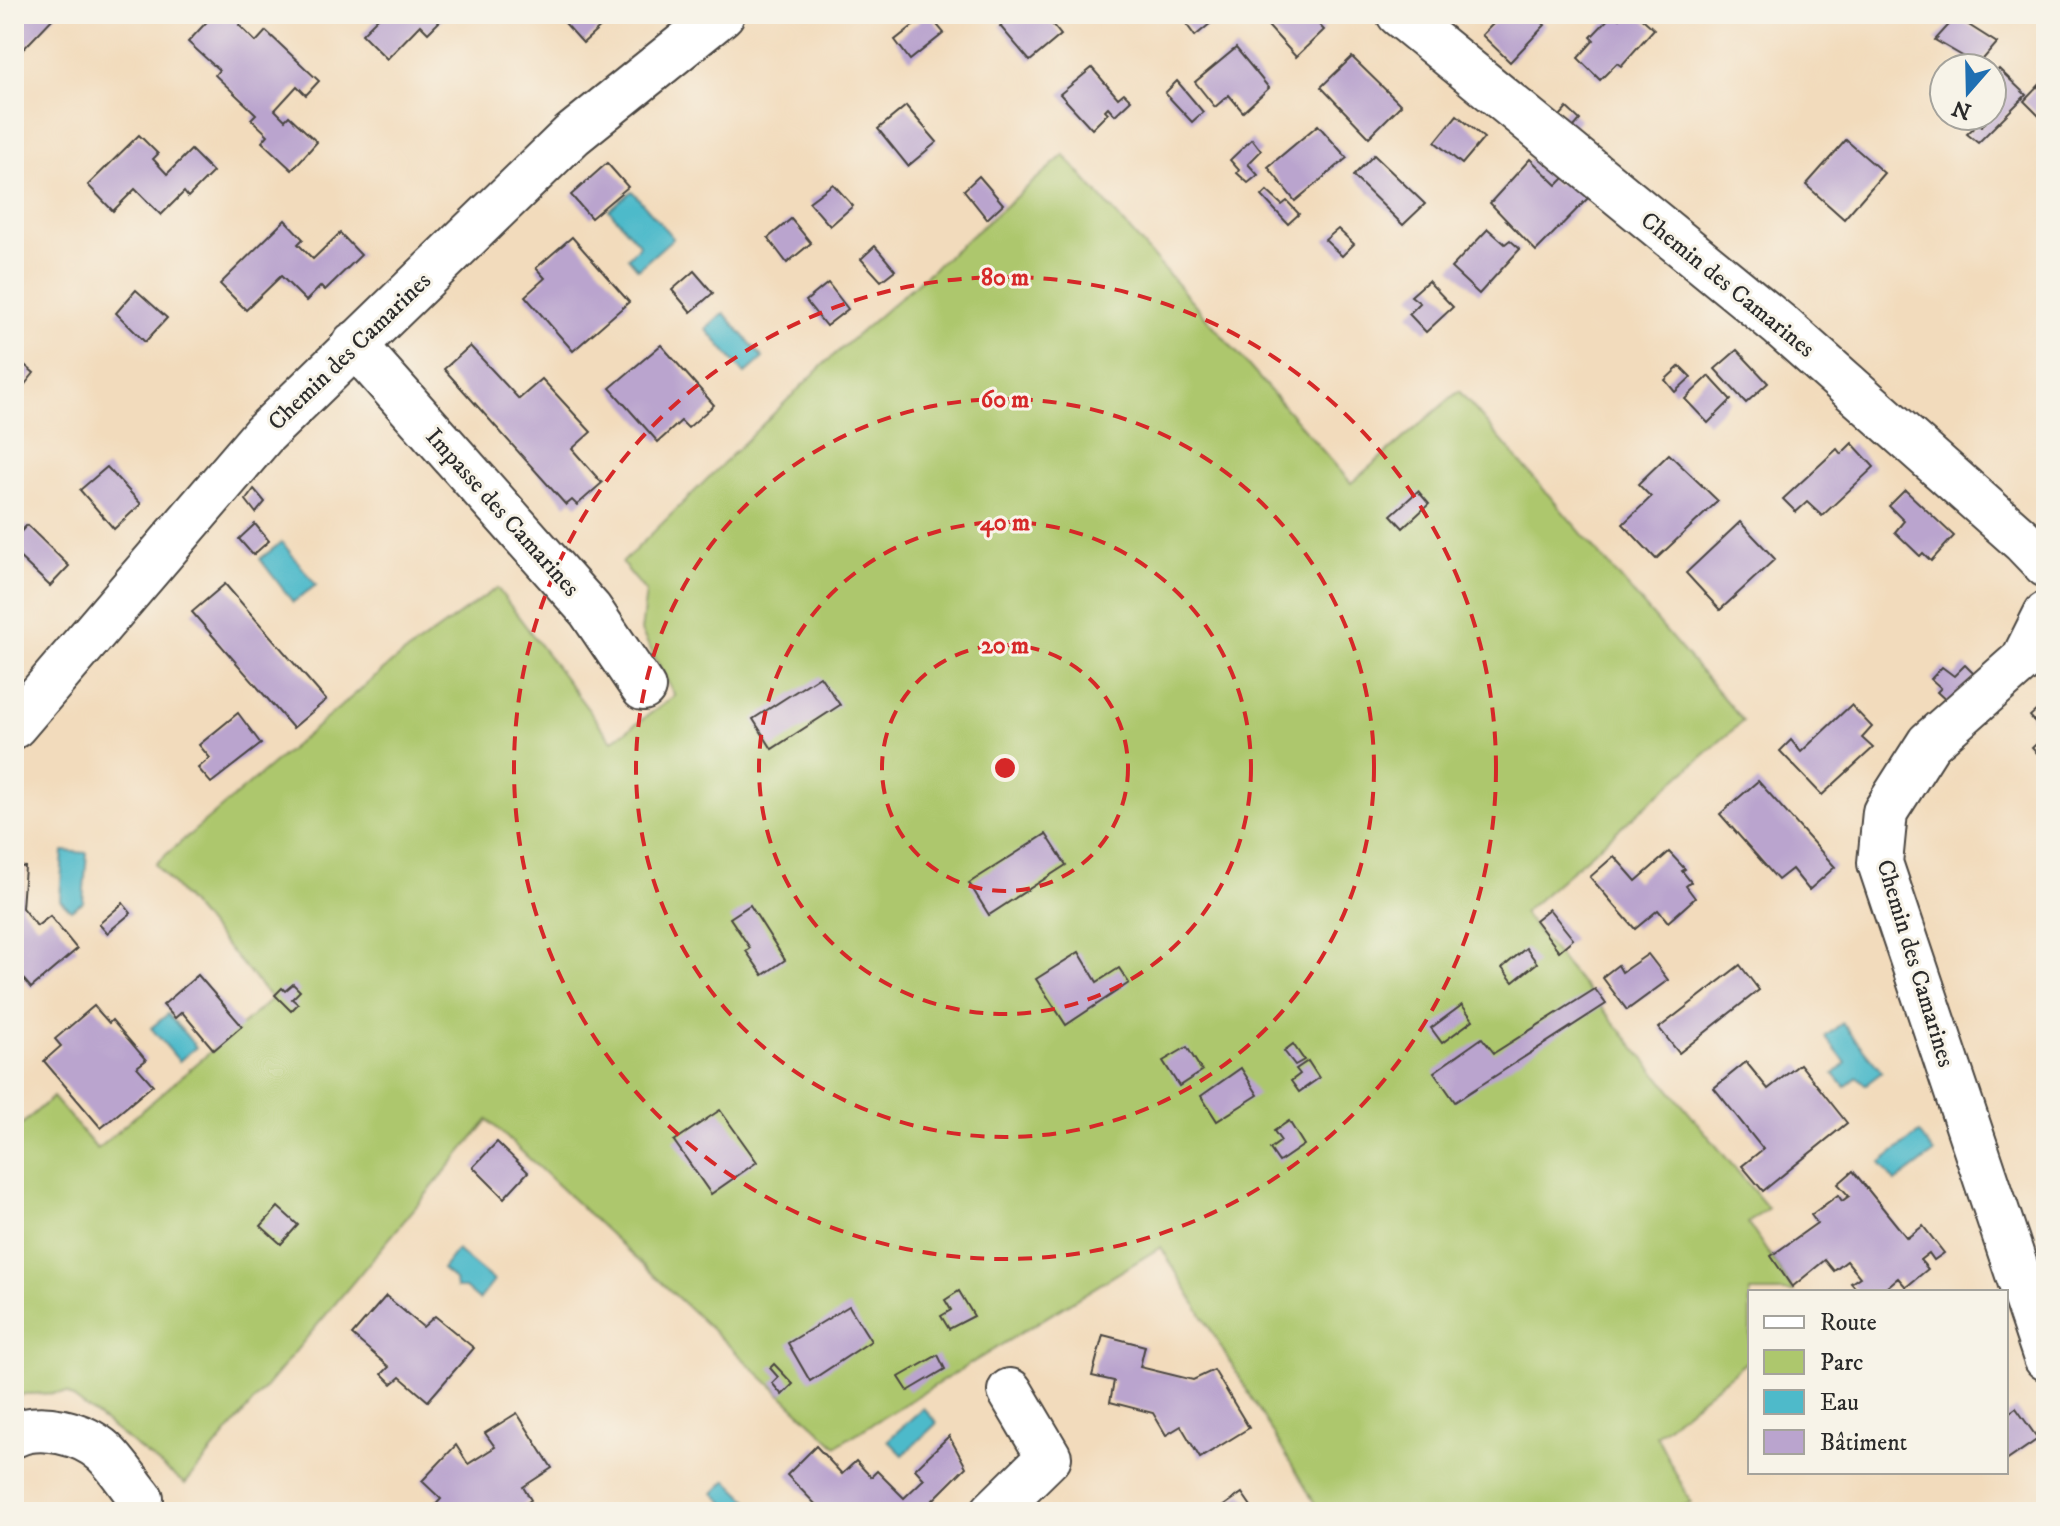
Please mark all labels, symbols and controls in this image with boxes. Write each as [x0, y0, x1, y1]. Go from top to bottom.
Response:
north arrow [1928, 52, 2008, 132]
text: N [1949, 94, 1975, 125]
street label: Chemin des Camarines [1634, 205, 1820, 364]
text: 80 m [981, 263, 1029, 293]
street label: Chemin des Camarines [262, 266, 438, 437]
text: 60 m [981, 385, 1029, 415]
street label: Impasse des Camarines [419, 422, 586, 603]
text: 40 m [980, 508, 1030, 538]
text: 20 m [981, 631, 1029, 661]
centre of rings [991, 754, 1019, 782]
street label: Chemin des Camarines [1869, 856, 1961, 1071]
legend [1748, 1290, 2008, 1474]
text: Route [1820, 1308, 1877, 1338]
text: Parc [1820, 1348, 1863, 1378]
text: Eau [1820, 1388, 1859, 1418]
text: Bâtiment [1820, 1428, 1908, 1458]

